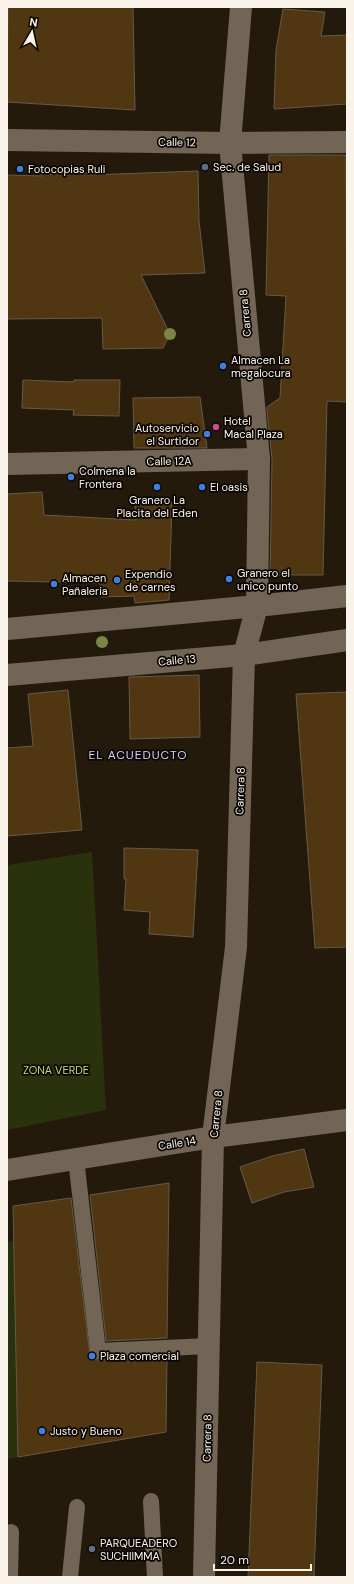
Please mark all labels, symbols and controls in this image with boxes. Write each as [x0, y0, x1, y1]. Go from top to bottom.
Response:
north arrow [12, 12, 52, 52]
text: N [29, 15, 39, 30]
street label: Calle 12 [158, 135, 196, 149]
place label: Sec. de Salud [213, 160, 281, 174]
place label: Fotocopias Ruli [28, 162, 105, 176]
marker: Sec. de Salud [200, 162, 210, 172]
marker: Fotocopias Ruli [15, 164, 25, 174]
street label: Carrera 8 [236, 289, 254, 337]
place label: Almacen La megalocura [231, 353, 291, 380]
marker: Almacen La megalocura [218, 361, 228, 371]
place label: Hotel Macal Plaza [224, 414, 283, 441]
place label: Autoservicio el Surtidor [135, 421, 199, 448]
marker: Hotel Macal Plaza [211, 422, 221, 432]
marker: Autoservicio el Surtidor [202, 429, 212, 439]
street label: Calle 12A [146, 454, 192, 468]
place label: Colmena la Frontera [79, 464, 136, 491]
marker: Colmena la Frontera [66, 472, 76, 482]
place label: El oasis [210, 480, 248, 494]
marker: Granero La Placita del Eden [152, 482, 162, 492]
marker: El oasis [197, 482, 207, 492]
place label: Granero La Placita del Eden [116, 493, 198, 520]
place label: Granero el unico punto [237, 566, 298, 593]
place label: Expendio de carnes [125, 567, 176, 594]
place label: Almacen Pañaleria [62, 571, 108, 598]
marker: Granero el unico punto [224, 574, 234, 584]
marker: Expendio de carnes [112, 575, 122, 585]
marker: Almacen Pañaleria [49, 579, 59, 589]
street label: Calle 13 [158, 651, 196, 669]
district label: EL ACUEDUCTO [88, 747, 188, 763]
street label: Carrera 8 [232, 767, 248, 815]
park label: ZONA VERDE [23, 1063, 89, 1077]
street label: Carrera 8 [207, 1090, 225, 1138]
street label: Calle 14 [157, 1133, 197, 1153]
place label: Plaza comercial [100, 1349, 179, 1363]
marker: Plaza comercial [87, 1351, 97, 1361]
street label: Carrera 8 [200, 1414, 214, 1462]
place label: Justo y Bueno [50, 1424, 122, 1438]
marker: Justo y Bueno [37, 1426, 47, 1436]
place label: PARQUEADERO SUCHIIMMA [100, 1536, 177, 1563]
marker: PARQUEADERO SUCHIIMMA [87, 1544, 97, 1554]
scale bar [214, 1546, 311, 1572]
text: 20 m [220, 1552, 249, 1568]

